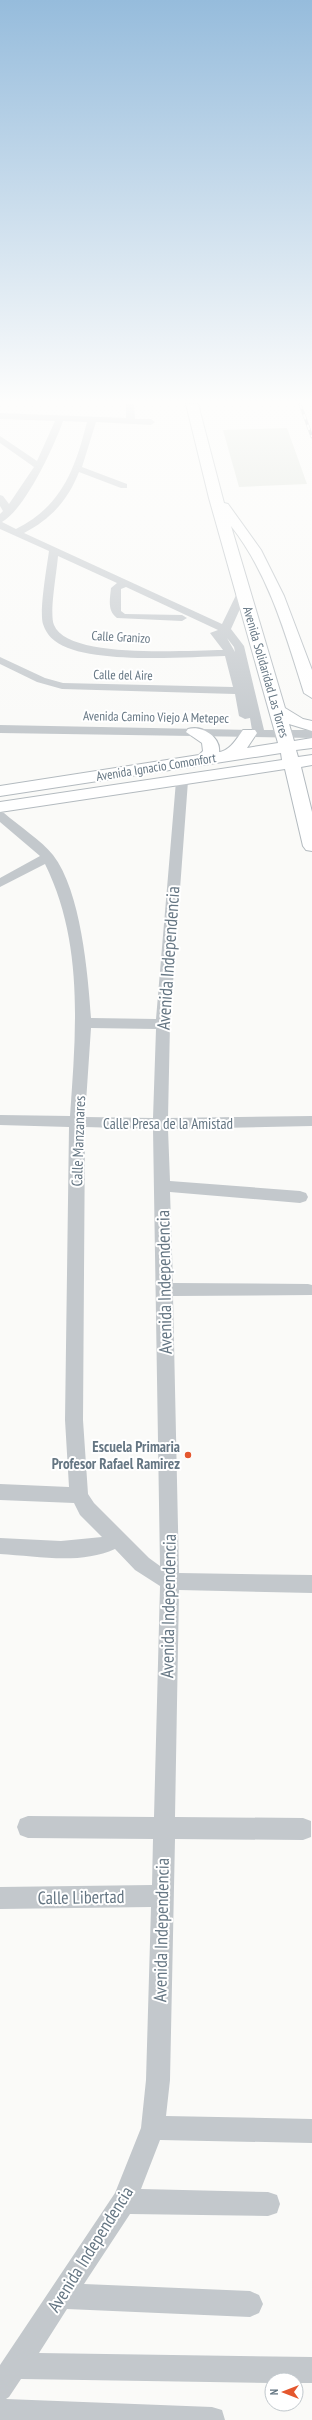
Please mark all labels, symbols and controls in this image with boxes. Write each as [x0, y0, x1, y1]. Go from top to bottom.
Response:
street label: Avenida Solidaridad Las Torres [239, 604, 293, 740]
street label: Calle Granizo [91, 627, 151, 647]
street label: Calle del Aire [93, 666, 153, 684]
street label: Avenida Camino Viejo A Metepec [83, 707, 229, 727]
street label: Avenida Ignacio Comonfort [95, 749, 217, 785]
street label: Avenida Independencia [152, 885, 184, 1031]
street label: Calle Manzanares [67, 1095, 89, 1187]
street label: Calle Presa de la Amistad [103, 1114, 233, 1133]
street label: Avenida Independencia [151, 1210, 177, 1354]
place label: Escuela Primaria Profesor Rafael Ramirez [52, 1437, 180, 1473]
marker: Escuela Primaria Profesor Rafael Ramirez [183, 1450, 193, 1460]
street label: Avenida Independencia [155, 1534, 181, 1678]
street label: Avenida Independencia [148, 1858, 174, 2002]
street label: Calle Libertad [37, 1885, 125, 1909]
street label: Avenida Independencia [42, 2182, 138, 2316]
north arrow [264, 2372, 304, 2412]
text: N [267, 2389, 281, 2395]

